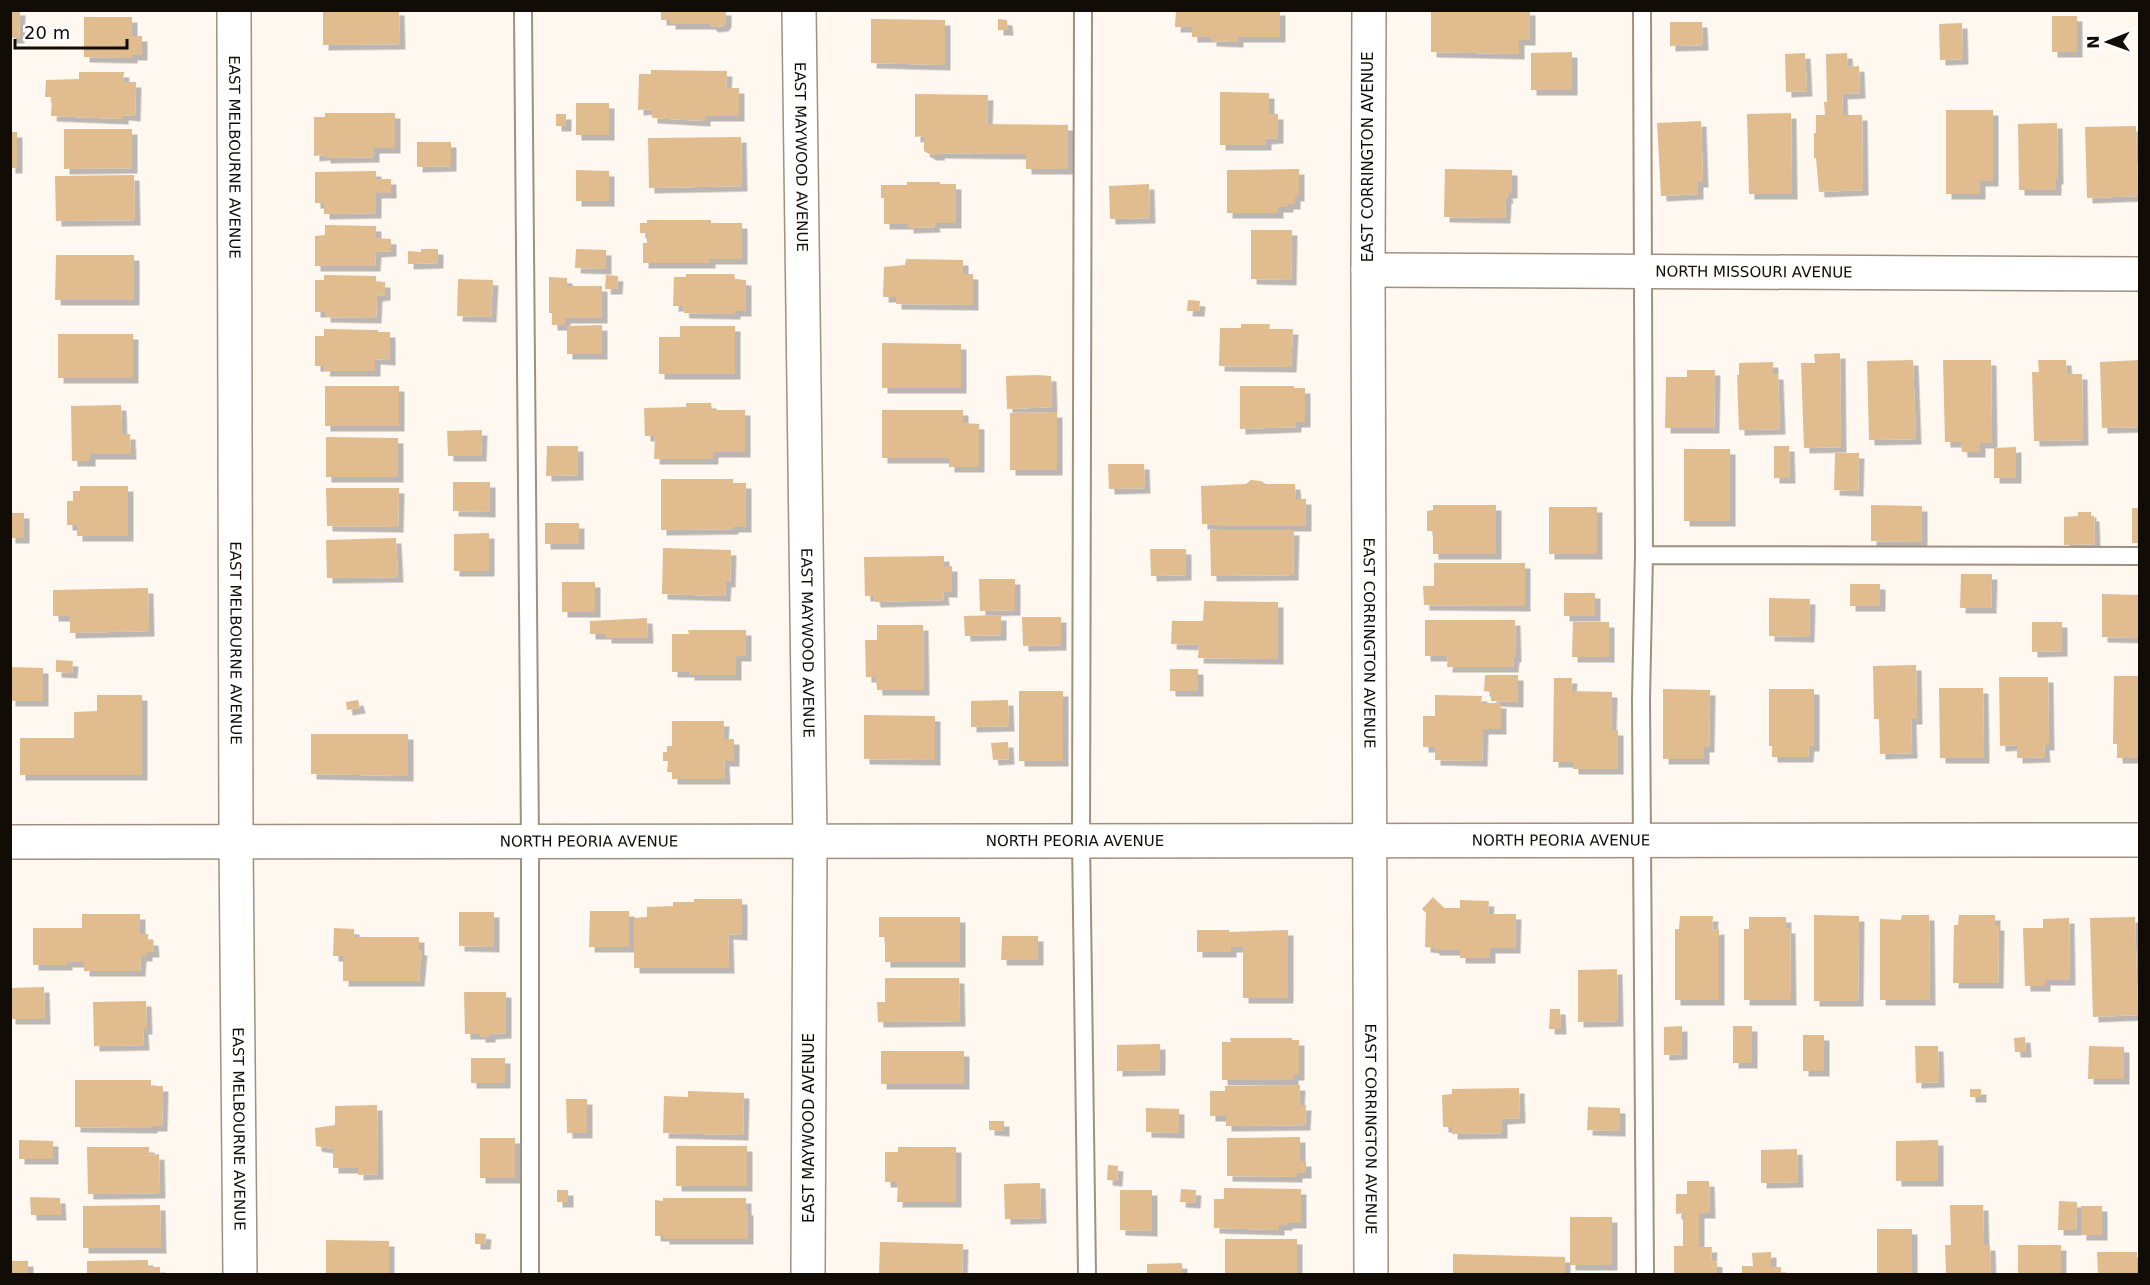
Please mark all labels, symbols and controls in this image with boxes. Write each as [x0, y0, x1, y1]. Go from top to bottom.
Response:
scale bar [15, 12, 128, 50]
north arrow [2078, 12, 2138, 72]
text: 20 m [24, 22, 70, 43]
text: N [2084, 35, 2103, 49]
street label: EAST CORRINGTON AVENUE [1359, 52, 1377, 262]
street label: EAST MELBOURNE AVENUE [225, 55, 244, 259]
street label: EAST MAYWOOD AVENUE [791, 62, 811, 252]
street label: NORTH MISSOURI AVENUE [1655, 262, 1853, 282]
street label: EAST CORRINGTON AVENUE [1360, 538, 1378, 748]
street label: EAST MELBOURNE AVENUE [226, 541, 245, 745]
street label: EAST MAYWOOD AVENUE [797, 548, 818, 738]
street label: NORTH PEORIA AVENUE [1472, 831, 1650, 850]
street label: NORTH PEORIA AVENUE [500, 832, 678, 851]
street label: NORTH PEORIA AVENUE [986, 832, 1164, 850]
street label: EAST CORRINGTON AVENUE [1361, 1023, 1380, 1234]
street label: EAST MELBOURNE AVENUE [229, 1027, 249, 1231]
street label: EAST MAYWOOD AVENUE [800, 1033, 818, 1223]

